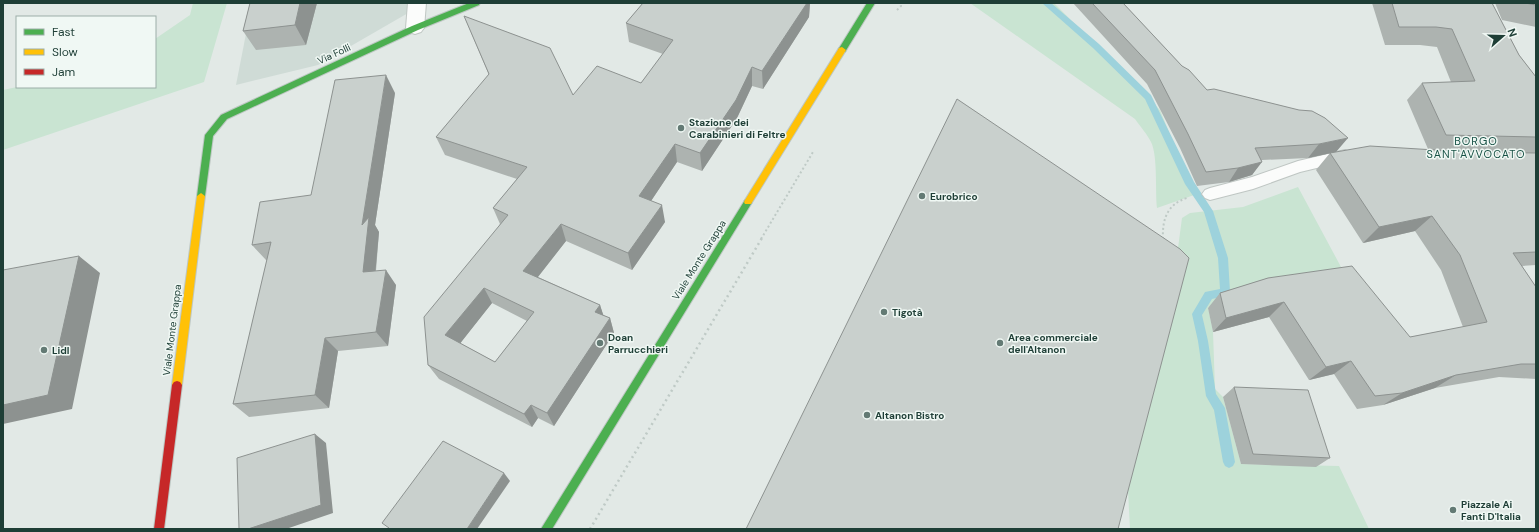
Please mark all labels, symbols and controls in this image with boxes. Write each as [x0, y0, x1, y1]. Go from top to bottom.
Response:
legend [16, 16, 156, 88]
north arrow [1483, 16, 1523, 56]
text: Fast [52, 24, 75, 40]
text: N [1504, 26, 1520, 39]
street label: Via Folli [315, 41, 353, 67]
text: Slow [52, 44, 78, 60]
text: Jam [52, 64, 75, 80]
place label: Stazione dei Carabinieri di Feltre [689, 116, 786, 141]
marker: Stazione dei Carabinieri di Feltre [676, 123, 686, 133]
district label: BORGO SANT'AVVOCATO [1426, 134, 1526, 161]
place label: Eurobrico [930, 190, 978, 203]
marker: Eurobrico [917, 191, 927, 201]
street label: Viale Monte Grappa [669, 218, 729, 302]
street label: Viale Monte Grappa [160, 284, 184, 376]
place label: Tigotà [892, 306, 923, 319]
marker: Tigotà [879, 307, 889, 317]
place label: Doan Parrucchieri [608, 331, 668, 356]
place label: Area commerciale dell'Altanon [1008, 331, 1098, 356]
marker: Doan Parrucchieri [595, 338, 605, 348]
marker: Area commerciale dell'Altanon [995, 338, 1005, 348]
place label: Lidl [52, 344, 70, 357]
marker: Lidl [39, 345, 49, 355]
place label: Altanon Bistro [875, 409, 944, 422]
marker: Altanon Bistro [862, 410, 872, 420]
place label: Piazzale Ai Fanti D'Italia [1461, 498, 1521, 523]
marker: Piazzale Ai Fanti D'Italia [1448, 505, 1458, 515]

